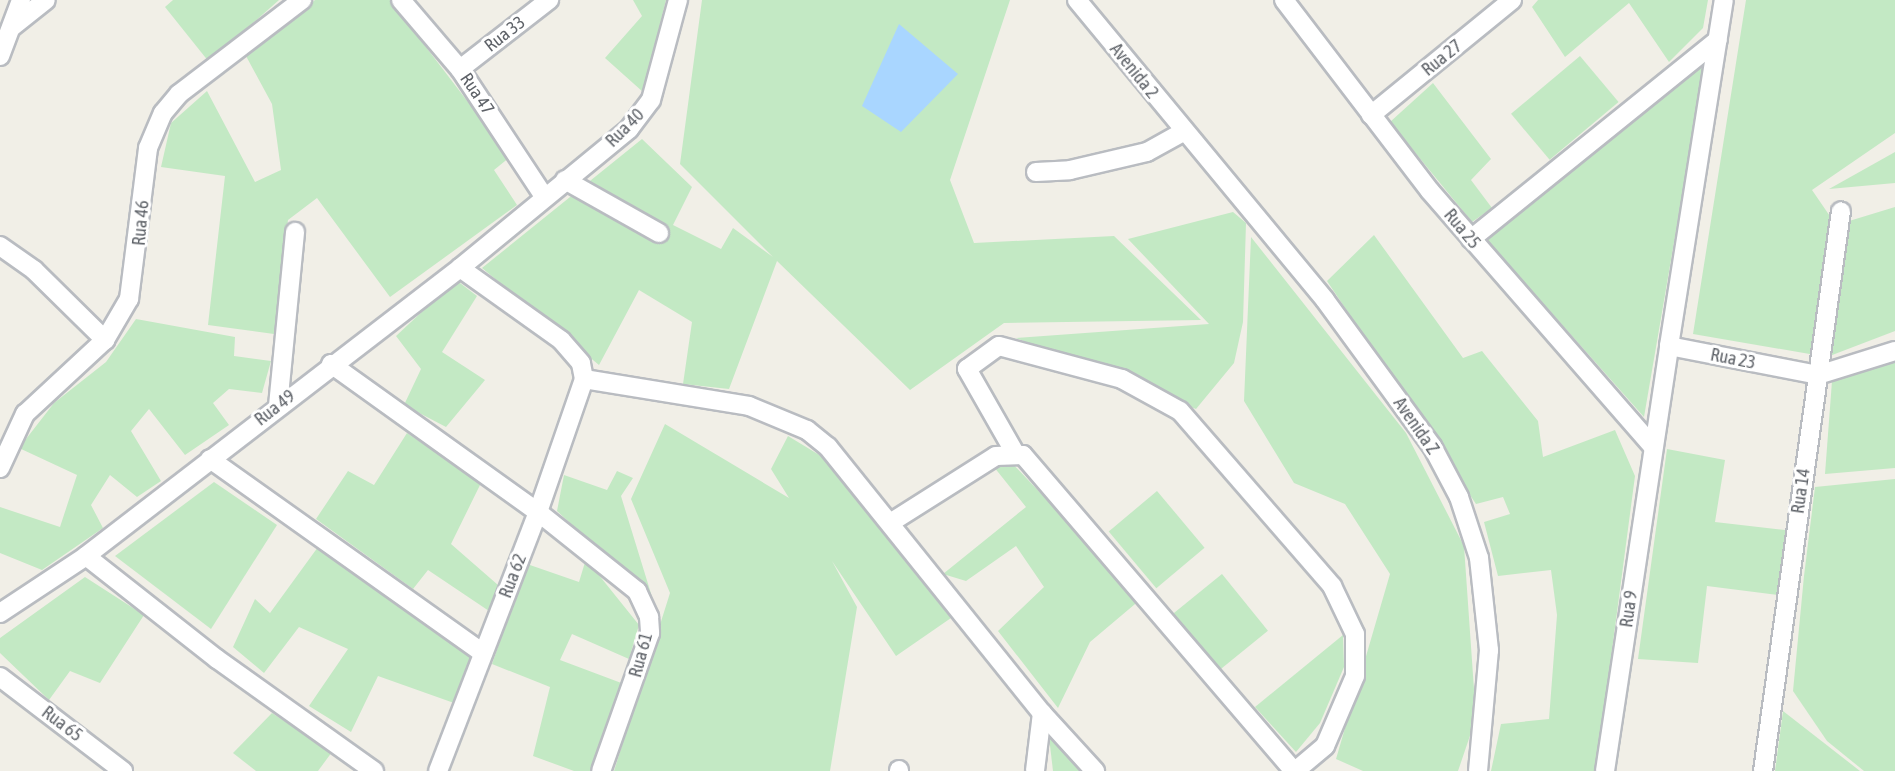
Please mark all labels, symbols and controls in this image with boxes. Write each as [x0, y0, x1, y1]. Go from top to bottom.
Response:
street label: Rua 33 [480, 11, 530, 57]
street label: Rua 27 [1418, 35, 1466, 81]
street label: Avenida 2 [1105, 39, 1163, 103]
street label: Rua 47 [455, 69, 499, 119]
street label: Rua 40 [601, 104, 649, 152]
street label: Rua 46 [128, 199, 154, 247]
street label: Rua 25 [1439, 205, 1485, 253]
street label: Rua 23 [1709, 344, 1757, 374]
street label: Rua 49 [250, 385, 300, 431]
street label: Avenida Z [1389, 393, 1443, 459]
street label: Rua 14 [1787, 467, 1815, 515]
street label: Rua 62 [495, 551, 531, 601]
street label: Rua 9 [1616, 589, 1642, 629]
street label: Rua 61 [625, 630, 657, 680]
street label: Rua 65 [37, 702, 87, 746]

